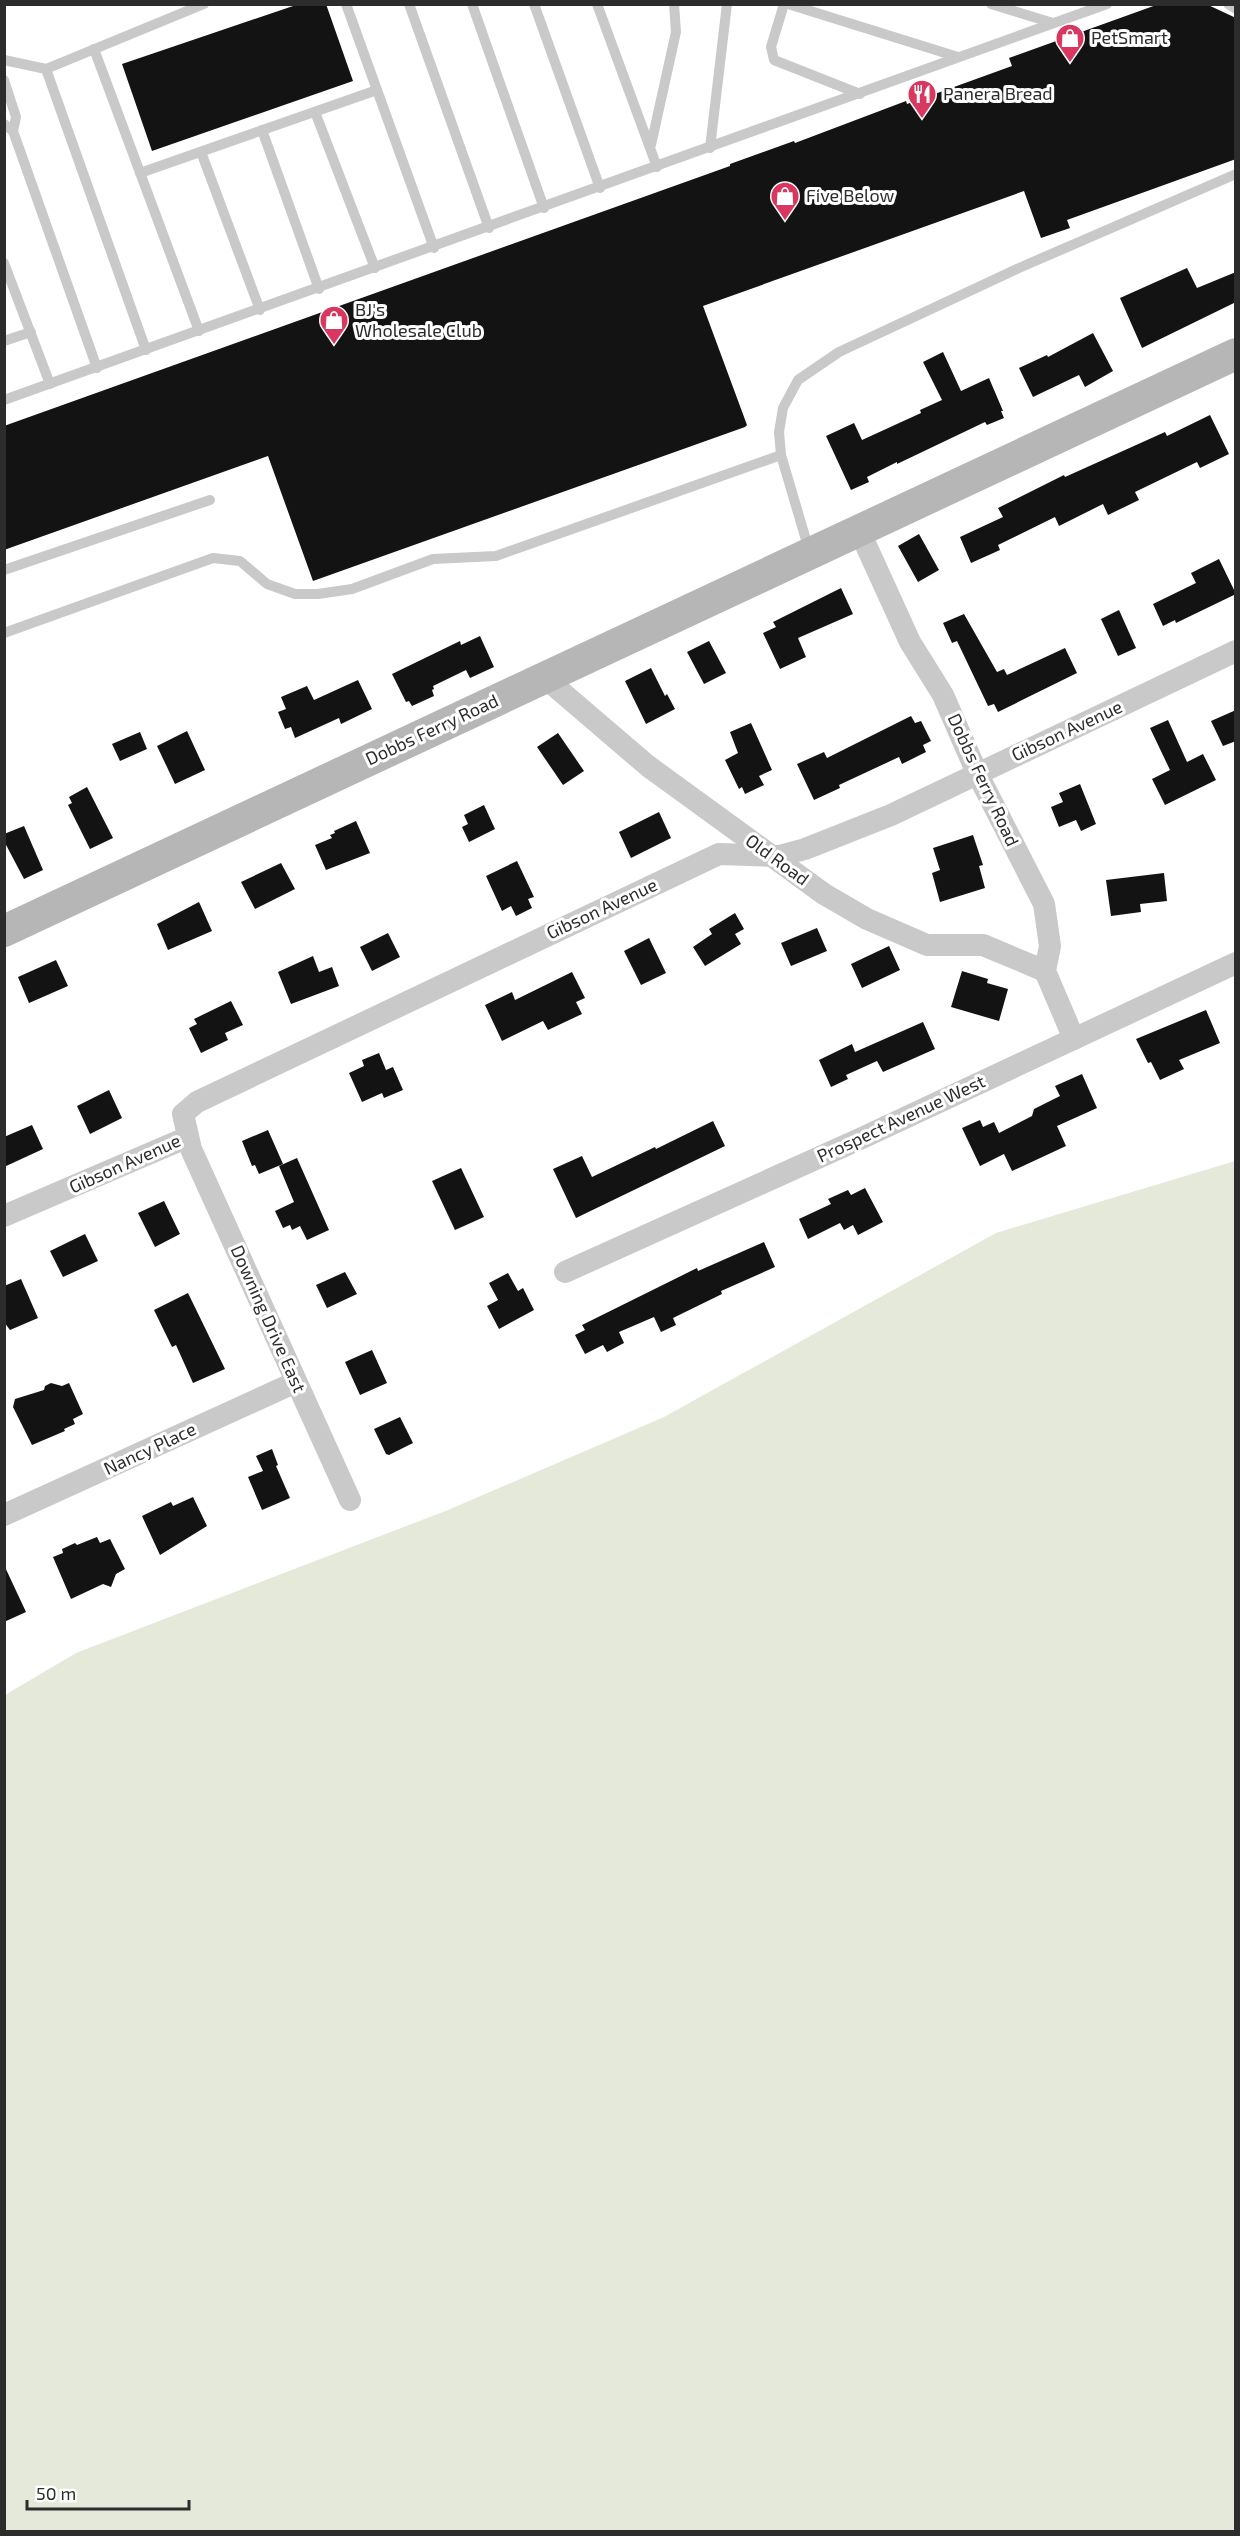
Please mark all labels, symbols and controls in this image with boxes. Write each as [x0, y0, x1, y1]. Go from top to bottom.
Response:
shop icon: PetSmart [1054, 22, 1086, 64]
place label: PetSmart [1091, 26, 1168, 48]
restaurant icon: Panera Bread [906, 78, 938, 120]
place label: Panera Bread [943, 82, 1053, 104]
shop icon: Five Below [769, 180, 801, 222]
place label: Five Below [806, 184, 895, 206]
place label: BJ's Wholesale Club [355, 298, 482, 341]
shop icon: BJ's Wholesale Club [318, 304, 350, 346]
street label: Dobbs Ferry Road [362, 689, 501, 769]
street label: Gibson Avenue [1008, 695, 1125, 765]
street label: Dobbs Ferry Road [944, 710, 1024, 849]
street label: Old Road [742, 829, 814, 890]
street label: Gibson Avenue [543, 873, 660, 943]
street label: Prospect Avenue West [813, 1069, 988, 1167]
street label: Gibson Avenue [65, 1129, 184, 1197]
street label: Downing Drive East [227, 1241, 311, 1396]
street label: Nancy Place [100, 1417, 199, 1479]
scale bar [27, 2473, 189, 2511]
text: 50 m [36, 2482, 76, 2504]

